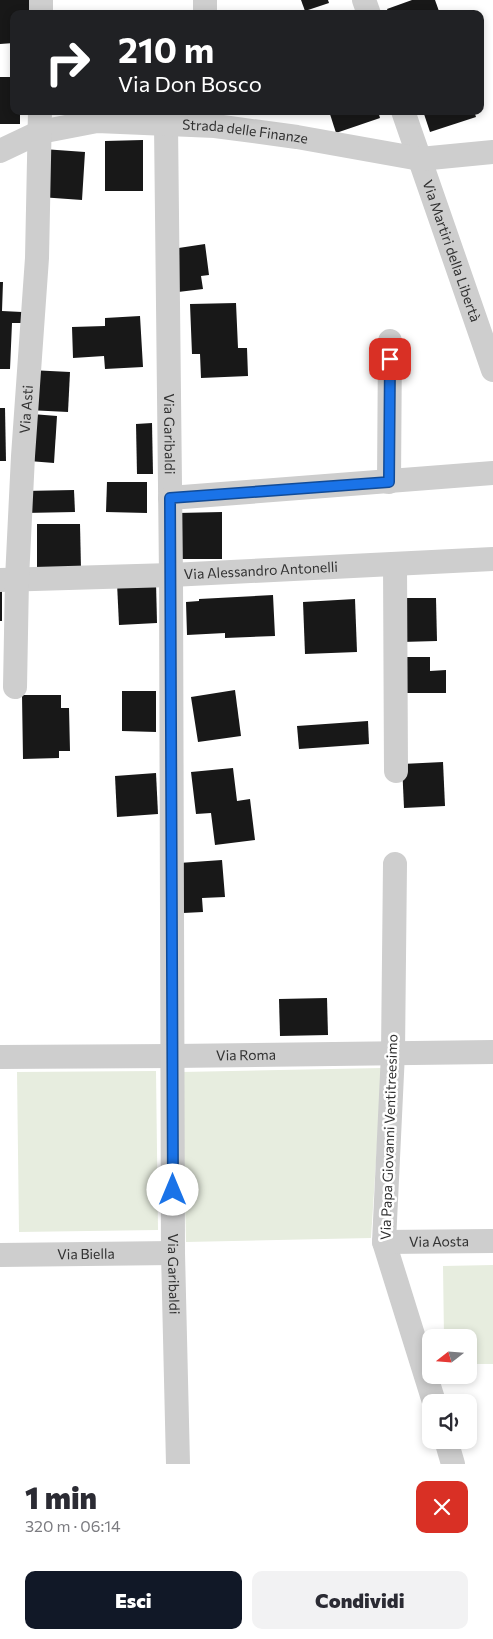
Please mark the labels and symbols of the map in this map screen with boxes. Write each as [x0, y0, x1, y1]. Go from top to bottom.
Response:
street label: Strada delle Finanze [182, 116, 310, 147]
street label: Via Martiri della Libertà [420, 177, 485, 324]
pin [369, 338, 411, 380]
street label: Via Asti [16, 384, 36, 434]
street label: Via Garibaldi [161, 393, 179, 475]
street label: Via Alessandro Antonelli [183, 558, 338, 582]
street label: Via Papa Giovanni Ventitreesimo [376, 1034, 401, 1240]
street label: Via Roma [216, 1046, 276, 1063]
position arrow [146, 1163, 198, 1215]
street label: Via Aosta [409, 1232, 469, 1250]
street label: Via Garibaldi [165, 1233, 183, 1315]
street label: Via Biella [57, 1245, 115, 1262]
north arrow [422, 1329, 478, 1384]

